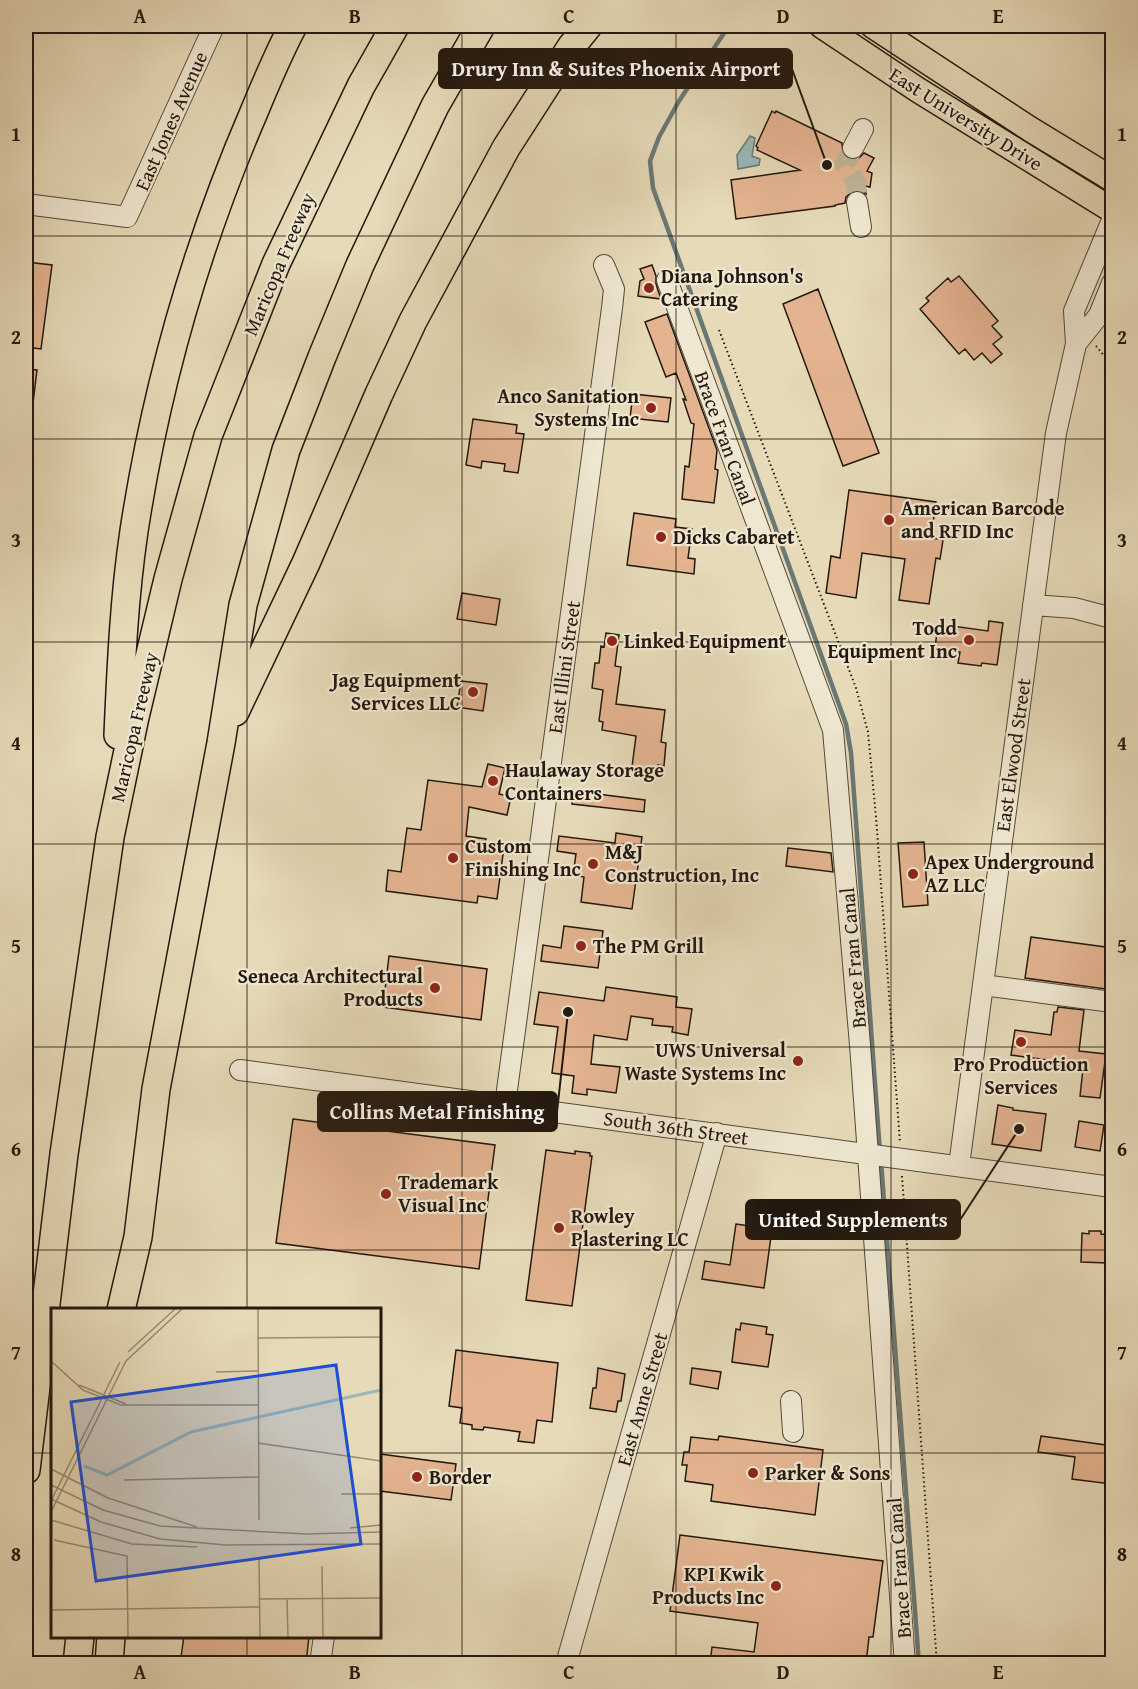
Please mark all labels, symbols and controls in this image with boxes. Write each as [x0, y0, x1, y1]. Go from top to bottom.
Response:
text: A [134, 1, 147, 30]
text: B [349, 1, 361, 30]
text: C [563, 1, 575, 30]
text: D [776, 1, 790, 30]
text: E [993, 1, 1004, 30]
street label: East Jones Avenue [127, 46, 214, 195]
callout: Drury Inn & Suites Phoenix Airport [439, 49, 792, 88]
text: Drury Inn & Suites Phoenix Airport [452, 53, 780, 84]
street label: East University Drive [884, 60, 1049, 177]
text: 1 [11, 119, 21, 148]
text: 1 [1117, 119, 1127, 148]
street label: Maricopa Freeway [235, 188, 322, 340]
place label: Diana Johnson's Catering [661, 261, 803, 313]
marker: Diana Johnson's Catering [642, 281, 656, 295]
text: 2 [11, 322, 21, 351]
text: 2 [1117, 322, 1127, 351]
street label: Brace Fran Canal [688, 367, 763, 509]
place label: Anco Sanitation Systems Inc [497, 381, 639, 433]
marker: Anco Sanitation Systems Inc [644, 401, 658, 415]
place label: American Barcode and RFID Inc [901, 493, 1065, 545]
marker: American Barcode and RFID Inc [882, 513, 896, 527]
place label: Dicks Cabaret [673, 522, 795, 551]
text: 3 [11, 525, 21, 554]
text: 3 [1117, 525, 1127, 554]
marker: Dicks Cabaret [654, 530, 668, 544]
street label: East Illini Street [540, 599, 587, 735]
place label: Todd Equipment Inc [828, 613, 958, 665]
place label: Linked Equipment [624, 626, 787, 655]
marker: Todd Equipment Inc [962, 633, 976, 647]
marker: Linked Equipment [605, 634, 619, 648]
street label: Maricopa Freeway [102, 649, 165, 805]
place label: Jag Equipment Services LLC [329, 665, 461, 717]
street label: East Elwood Street [987, 676, 1038, 834]
marker: Jag Equipment Services LLC [466, 685, 480, 699]
text: 4 [11, 728, 21, 757]
text: 4 [1117, 728, 1127, 757]
place label: Haulaway Storage Containers [505, 755, 664, 807]
marker: Haulaway Storage Containers [486, 774, 500, 788]
place label: Custom Finishing Inc [465, 831, 581, 883]
place label: M&J Construction, Inc [605, 837, 759, 889]
place label: Apex Underground AZ LLC [925, 847, 1095, 899]
marker: Custom Finishing Inc [446, 851, 460, 865]
marker: M&J Construction, Inc [586, 857, 600, 871]
marker: Apex Underground AZ LLC [906, 867, 920, 881]
street label: Brace Fran Canal [832, 886, 873, 1030]
text: 5 [11, 931, 21, 960]
place label: The PM Grill [593, 931, 704, 960]
text: 5 [1117, 931, 1127, 960]
marker: The PM Grill [574, 939, 588, 953]
place label: Seneca Architectural Products [237, 961, 423, 1013]
marker: Seneca Architectural Products [428, 981, 442, 995]
place label: UWS Universal Waste Systems Inc [624, 1035, 786, 1087]
marker: Pro Production Services [1014, 1035, 1028, 1049]
place label: Pro Production Services [953, 1049, 1089, 1101]
marker: UWS Universal Waste Systems Inc [791, 1054, 805, 1068]
callout: Collins Metal Finishing [318, 1092, 557, 1131]
text: Collins Metal Finishing [330, 1096, 545, 1127]
street label: South 36th Street [602, 1103, 750, 1152]
text: 6 [11, 1134, 21, 1163]
text: 6 [1117, 1134, 1127, 1163]
place label: Trademark Visual Inc [398, 1167, 499, 1219]
marker: Trademark Visual Inc [379, 1187, 393, 1201]
callout: United Supplements [746, 1200, 960, 1239]
place label: Rowley Plastering LC [571, 1201, 689, 1253]
text: United Supplements [758, 1204, 948, 1235]
marker: Rowley Plastering LC [552, 1221, 566, 1235]
inset map [51, 1308, 381, 1638]
street label: East Anne Street [609, 1329, 674, 1469]
text: 7 [11, 1337, 21, 1366]
text: 7 [1117, 1337, 1127, 1366]
place label: Parker & Sons [765, 1458, 890, 1487]
place label: Border [429, 1462, 492, 1491]
marker: Parker & Sons [746, 1466, 760, 1480]
marker: Border [410, 1470, 424, 1484]
street label: Brace Fran Canal [879, 1496, 918, 1639]
text: 8 [11, 1539, 21, 1568]
text: 8 [1117, 1539, 1127, 1568]
place label: KPI Kwik Products Inc [652, 1559, 765, 1611]
marker: KPI Kwik Products Inc [769, 1579, 783, 1593]
text: A [134, 1657, 147, 1686]
text: B [349, 1657, 361, 1686]
text: C [563, 1657, 575, 1686]
text: D [776, 1657, 790, 1686]
text: E [993, 1657, 1004, 1686]

